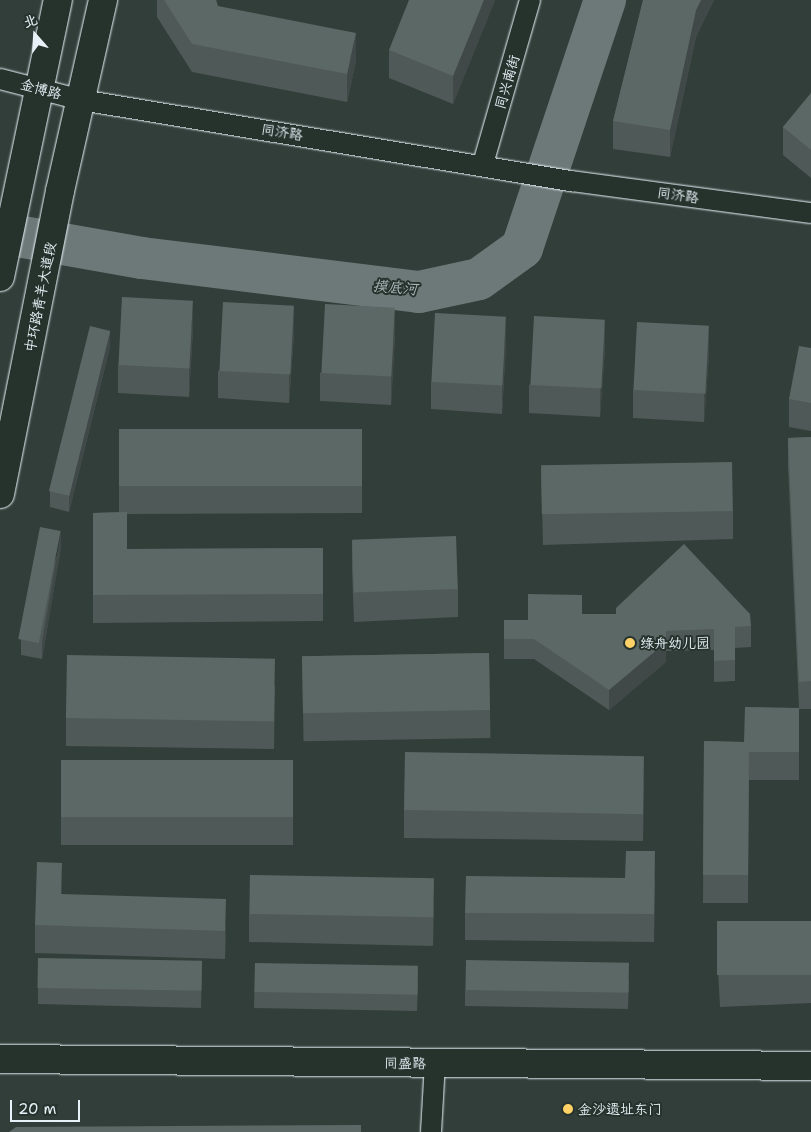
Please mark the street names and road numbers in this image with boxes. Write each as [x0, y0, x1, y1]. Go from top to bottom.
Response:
street label: 同兴南街 [491, 53, 523, 111]
street label: 金博路 [19, 75, 63, 103]
street label: 同济路 [260, 120, 304, 144]
street label: 同济路 [656, 184, 700, 206]
street label: 中环路青羊大道段 [21, 240, 59, 354]
street label: 同盛路 [384, 1054, 426, 1072]

